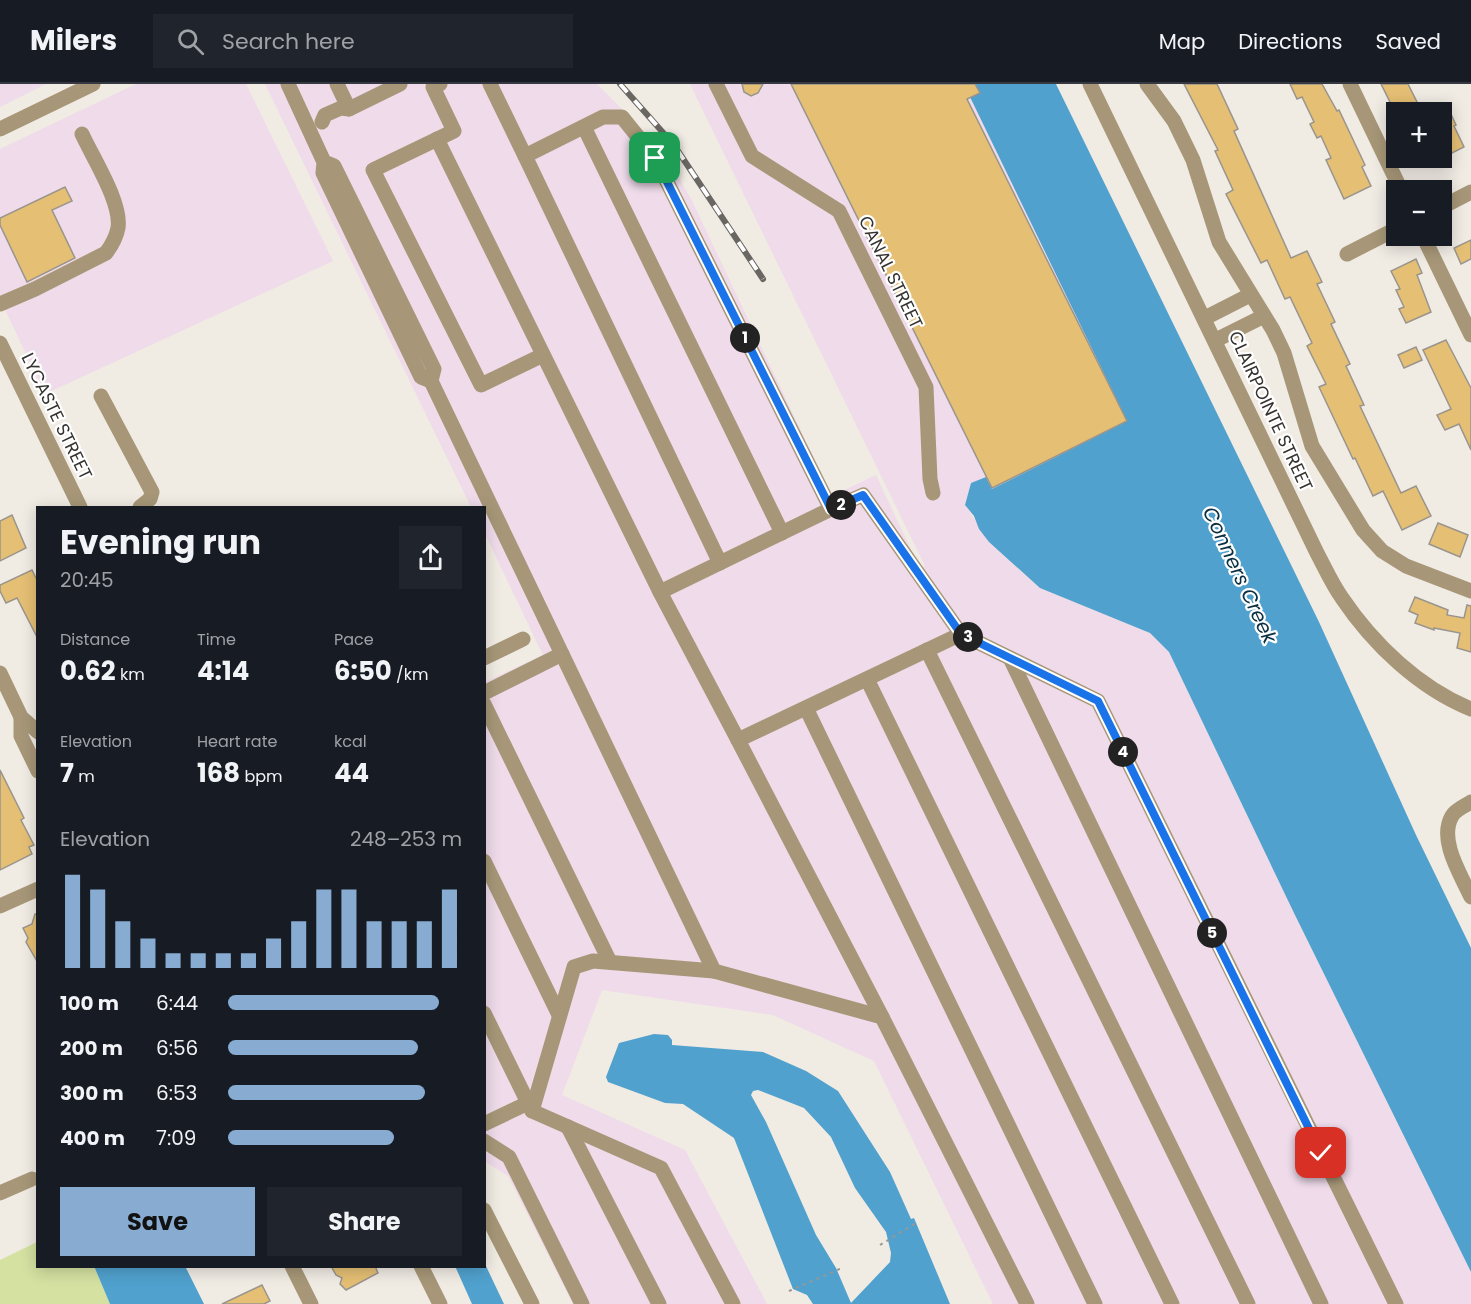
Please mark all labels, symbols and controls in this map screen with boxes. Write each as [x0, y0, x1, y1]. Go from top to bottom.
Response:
search box [153, 14, 573, 68]
text: Milers [30, 21, 117, 60]
icon: search [174, 25, 207, 58]
text: Search here [222, 26, 355, 57]
text: Map [1159, 27, 1205, 56]
text: Directions [1238, 27, 1342, 56]
text: Saved [1375, 27, 1441, 56]
map controls [1386, 102, 1452, 246]
button: + [1386, 102, 1452, 168]
pin [629, 132, 680, 183]
icon: arrive [638, 141, 671, 174]
button: − [1386, 180, 1452, 246]
street label: CANAL STREET [853, 211, 929, 333]
pin: 1 [730, 323, 760, 353]
text: 1 [742, 326, 748, 349]
street label: CLAIRPOINTE STREET [1223, 327, 1319, 495]
street label: LYCASTE STREET [15, 348, 99, 484]
pin: 2 [826, 490, 856, 520]
text: 2 [836, 493, 846, 516]
water label: Conners Creek [1196, 502, 1285, 650]
text: Evening run [60, 519, 261, 566]
button: share [399, 526, 462, 589]
text: 20:45 [60, 566, 113, 594]
pin: 3 [953, 622, 983, 652]
text: 3 [963, 625, 973, 648]
text: Distance [60, 628, 130, 651]
text: Time [197, 628, 236, 651]
text: Pace [334, 628, 374, 651]
text: 0.62 [60, 653, 116, 689]
text: 4:14 [197, 653, 249, 689]
text: 6:50 [334, 653, 392, 689]
text: km [116, 663, 145, 686]
text: /km [392, 663, 428, 686]
text: Elevation [60, 730, 132, 753]
text: Heart rate [197, 730, 277, 753]
text: kcal [334, 730, 367, 753]
pin: 4 [1108, 737, 1138, 767]
text: 4 [1118, 740, 1128, 763]
text: 7 [60, 755, 74, 791]
text: 168 [197, 755, 240, 791]
text: 44 [334, 755, 369, 791]
text: m [74, 765, 95, 788]
text: bpm [240, 765, 283, 788]
text: Elevation [60, 825, 150, 853]
text: 248–253 m [350, 825, 462, 853]
pin: 5 [1197, 918, 1227, 948]
text: 5 [1207, 921, 1217, 944]
text: 100 m [60, 989, 119, 1017]
text: 6:44 [156, 989, 198, 1017]
text: 200 m [60, 1034, 123, 1062]
text: 6:56 [156, 1034, 198, 1062]
text: 300 m [60, 1079, 124, 1107]
text: 6:53 [156, 1079, 197, 1107]
text: 400 m [60, 1124, 125, 1152]
text: 7:09 [156, 1124, 196, 1152]
pin [1295, 1127, 1346, 1178]
icon: check [1304, 1136, 1337, 1169]
button: Save [60, 1187, 255, 1256]
button: Share [267, 1187, 462, 1256]

